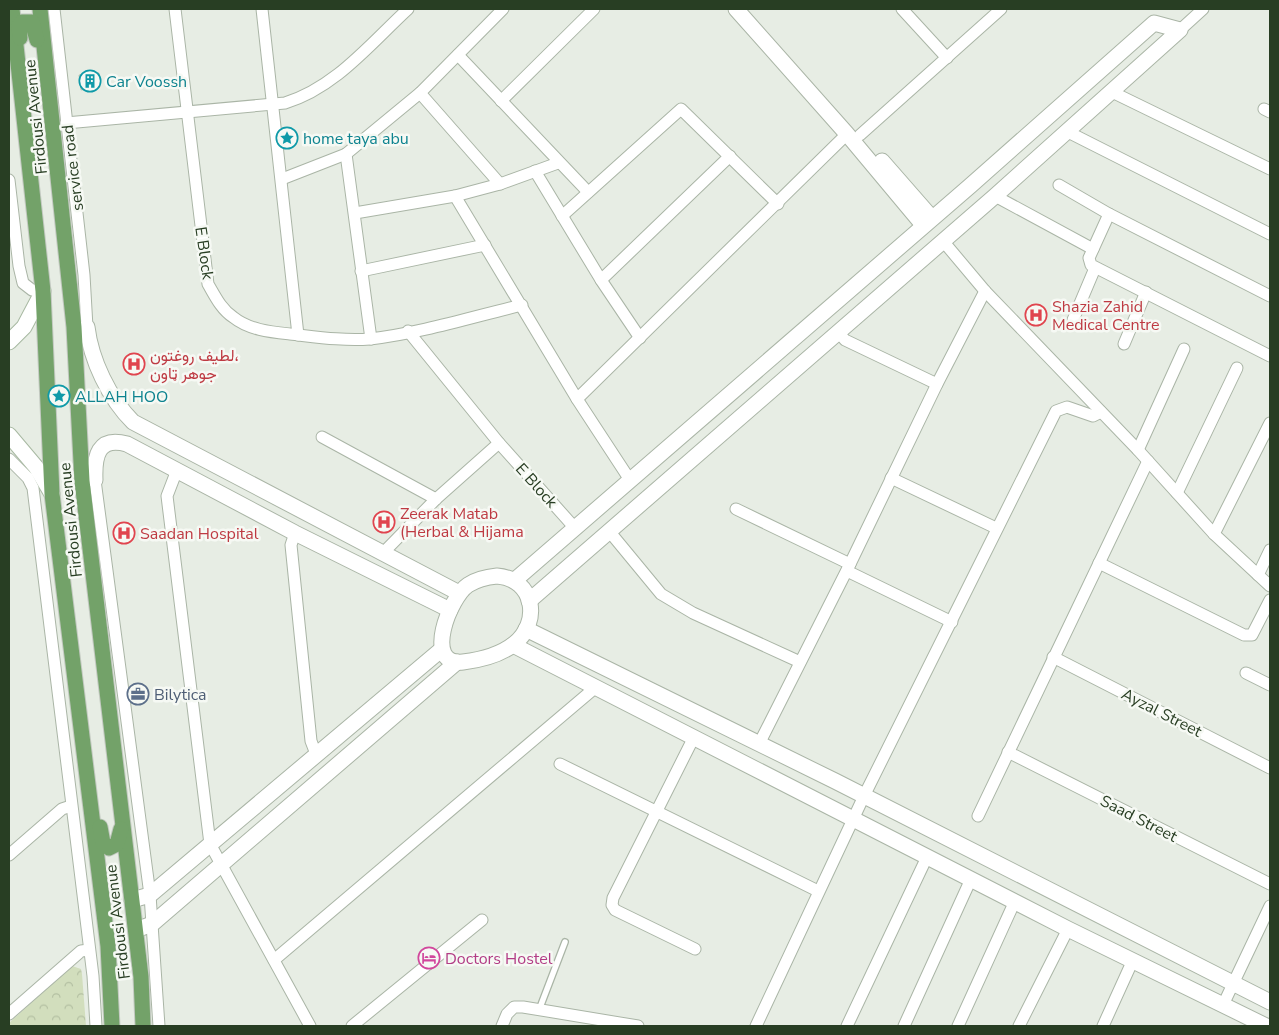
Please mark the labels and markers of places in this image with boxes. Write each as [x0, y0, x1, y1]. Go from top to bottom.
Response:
building icon: Car Voossh [78, 69, 102, 93]
place label: Car Voossh [106, 71, 187, 93]
place icon: home taya abu [275, 126, 299, 150]
place label: home taya abu [303, 128, 409, 150]
place label: Shazia Zahid Medical Centre [1052, 296, 1159, 336]
hospital icon: Shazia Zahid Medical Centre [1024, 303, 1048, 327]
place label: لطیف روغتون، جوهر ټاون [150, 345, 239, 385]
hospital icon: لطیف روغتون، جوهر ټاون [122, 352, 146, 376]
place icon: ALLAH HOO [47, 384, 71, 408]
place label: ALLAH HOO [75, 386, 168, 408]
place label: Zeerak Matab (Herbal & Hijama [400, 503, 524, 543]
hospital icon: Zeerak Matab (Herbal & Hijama [372, 510, 396, 534]
hospital icon: Saadan Hospital [112, 521, 136, 545]
place label: Saadan Hospital [140, 523, 259, 545]
office icon: Bilytica [126, 682, 150, 706]
place label: Bilytica [154, 684, 207, 706]
hotel icon: Doctors Hostel [417, 946, 441, 970]
place label: Doctors Hostel [445, 948, 553, 970]

